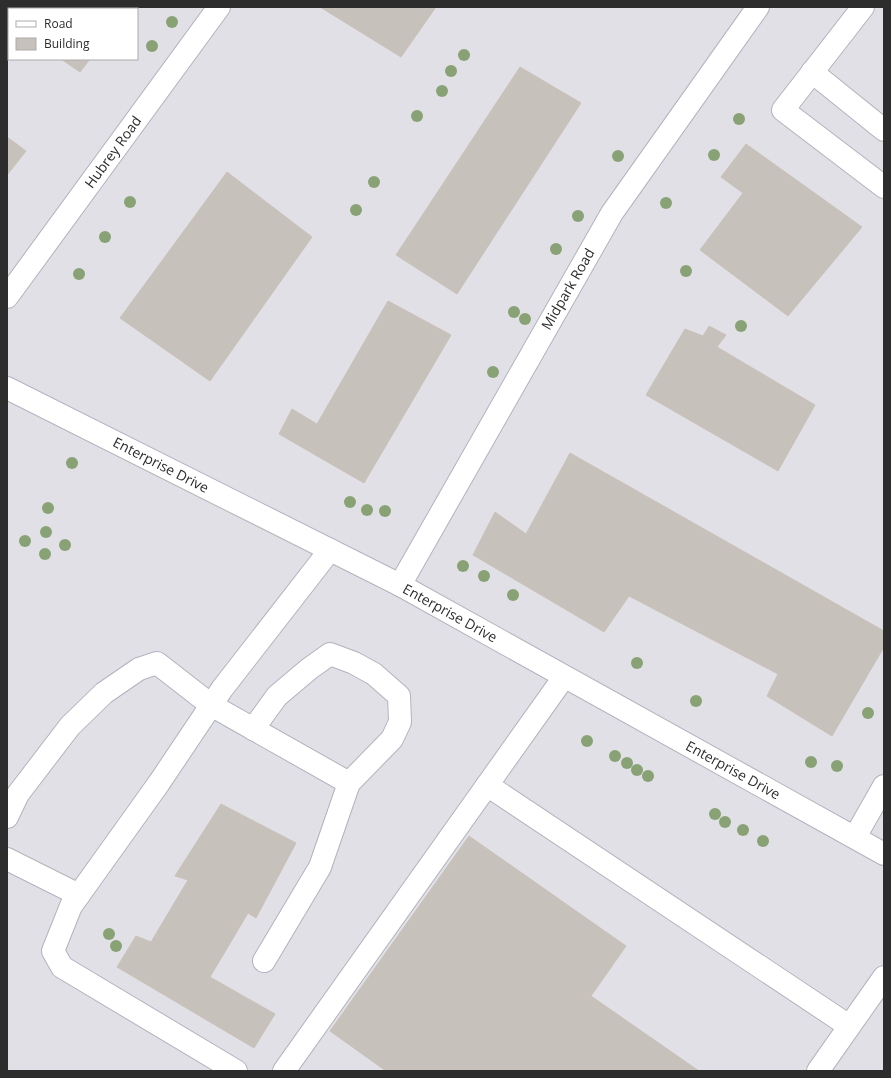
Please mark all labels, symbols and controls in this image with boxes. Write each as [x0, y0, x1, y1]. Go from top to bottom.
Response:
legend [8, 8, 138, 60]
text: Road [44, 15, 73, 32]
text: Building [44, 35, 90, 52]
street label: Hubrey Road [80, 112, 145, 192]
street label: Midpark Road [537, 245, 599, 333]
street label: Enterprise Drive [110, 432, 213, 497]
street label: Enterprise Drive [400, 579, 501, 646]
street label: Enterprise Drive [683, 736, 784, 803]

